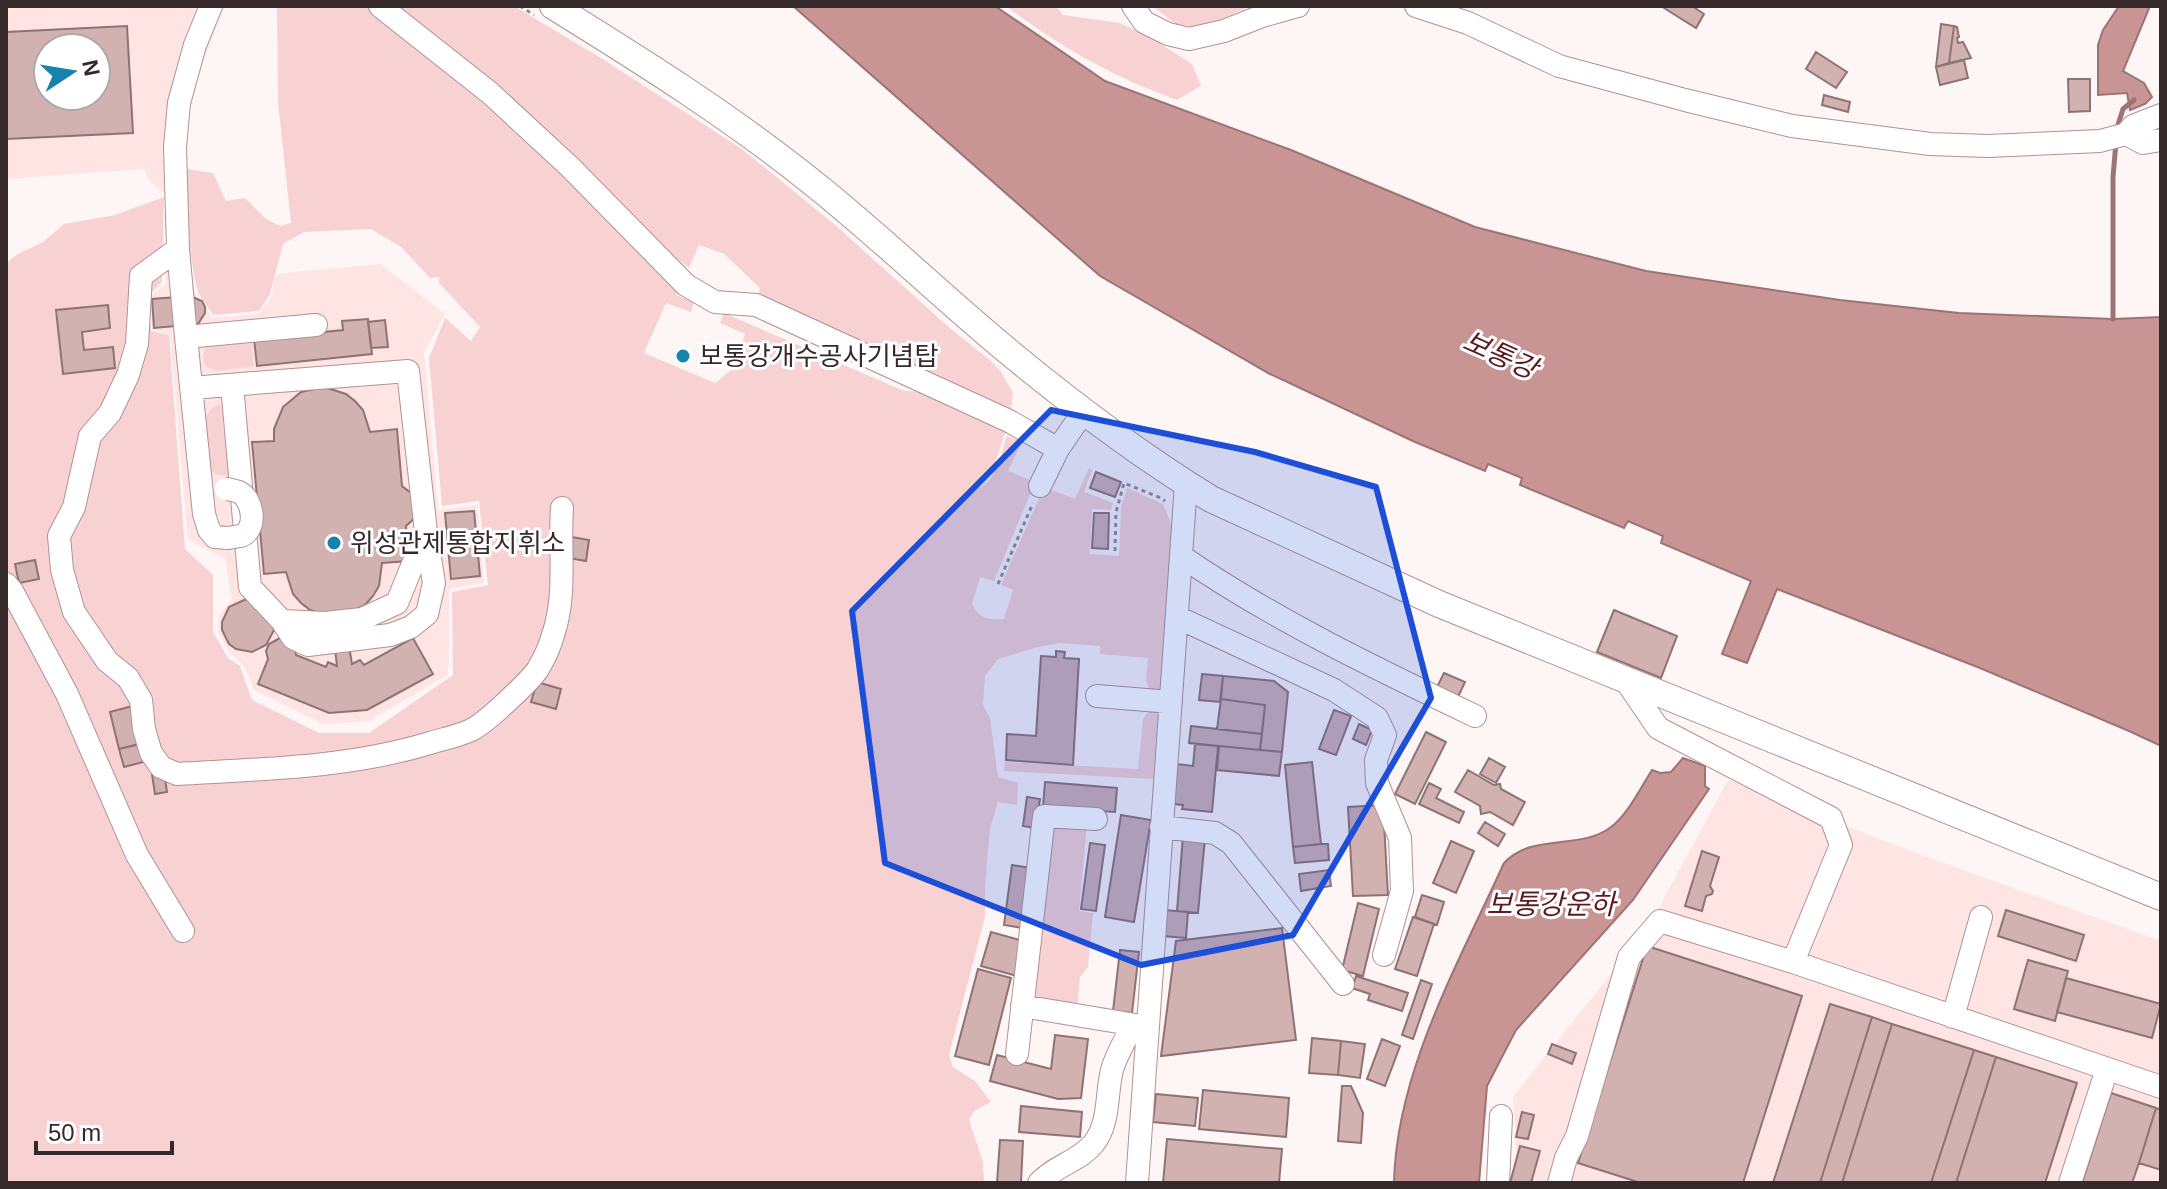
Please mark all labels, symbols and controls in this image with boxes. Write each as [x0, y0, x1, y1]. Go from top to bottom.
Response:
north arrow [32, 32, 112, 112]
text: N [77, 58, 105, 78]
water label: 보통강 [1458, 325, 1545, 386]
place label: 보통강개수공사기념탑 [699, 341, 938, 371]
marker: 보통강개수공사기념탑 [674, 347, 692, 365]
place label: 위성관제통합지휘소 [350, 528, 565, 558]
marker: 위성관제통합지휘소 [325, 534, 343, 552]
water label: 보통강운하 [1487, 889, 1619, 920]
scale bar [36, 1105, 172, 1155]
text: 50 m [48, 1119, 101, 1146]

